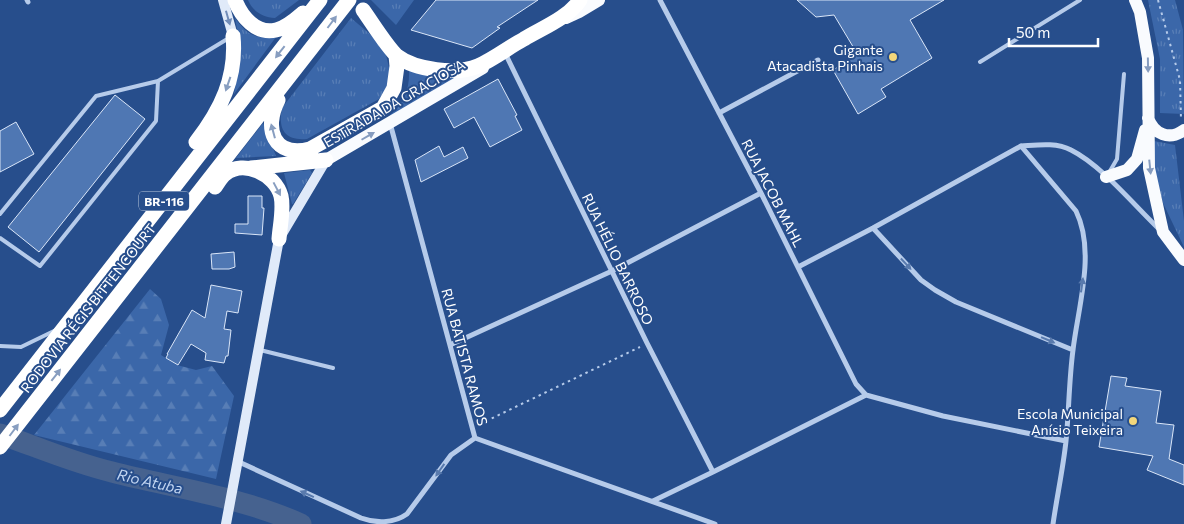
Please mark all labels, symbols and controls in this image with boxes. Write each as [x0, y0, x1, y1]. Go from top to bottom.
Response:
one-way arrow [224, 11, 232, 26]
scale bar [1009, 15, 1098, 47]
one-way arrow [327, 16, 338, 29]
text: 50 m [1016, 23, 1050, 41]
place label: Gigante Atacadista Pinhais [767, 41, 883, 74]
one-way arrow [274, 45, 285, 58]
marker: Gigante Atacadista Pinhais [887, 51, 899, 63]
street label: ESTRADA DA GRACIOSA [320, 55, 468, 150]
one-way arrow [1144, 57, 1152, 73]
one-way arrow [224, 77, 232, 92]
one-way arrow [269, 123, 277, 138]
one-way arrow [361, 131, 374, 140]
street label: RUA JACOB MAHL [738, 136, 808, 250]
one-way arrow [1146, 159, 1154, 175]
one-way arrow [273, 182, 281, 196]
street label: RUA HÉLIO BARROSO [579, 190, 657, 328]
road number: BR-116 [139, 192, 189, 210]
street label: RODOVIA RÉGIS BITTENCOURT [17, 220, 159, 396]
one-way arrow [900, 257, 912, 269]
one-way arrow [1078, 277, 1086, 293]
street label: RUA BATISTA RAMOS [438, 286, 492, 428]
one-way arrow [1041, 336, 1055, 344]
one-way arrow [51, 369, 62, 382]
place label: Escola Municipal Anísio Teixeira [1017, 405, 1123, 438]
marker: Escola Municipal Anísio Teixeira [1127, 415, 1139, 427]
one-way arrow [8, 424, 19, 437]
one-way arrow [435, 464, 445, 477]
water label: Rio Atuba [116, 465, 185, 497]
one-way arrow [300, 489, 314, 497]

